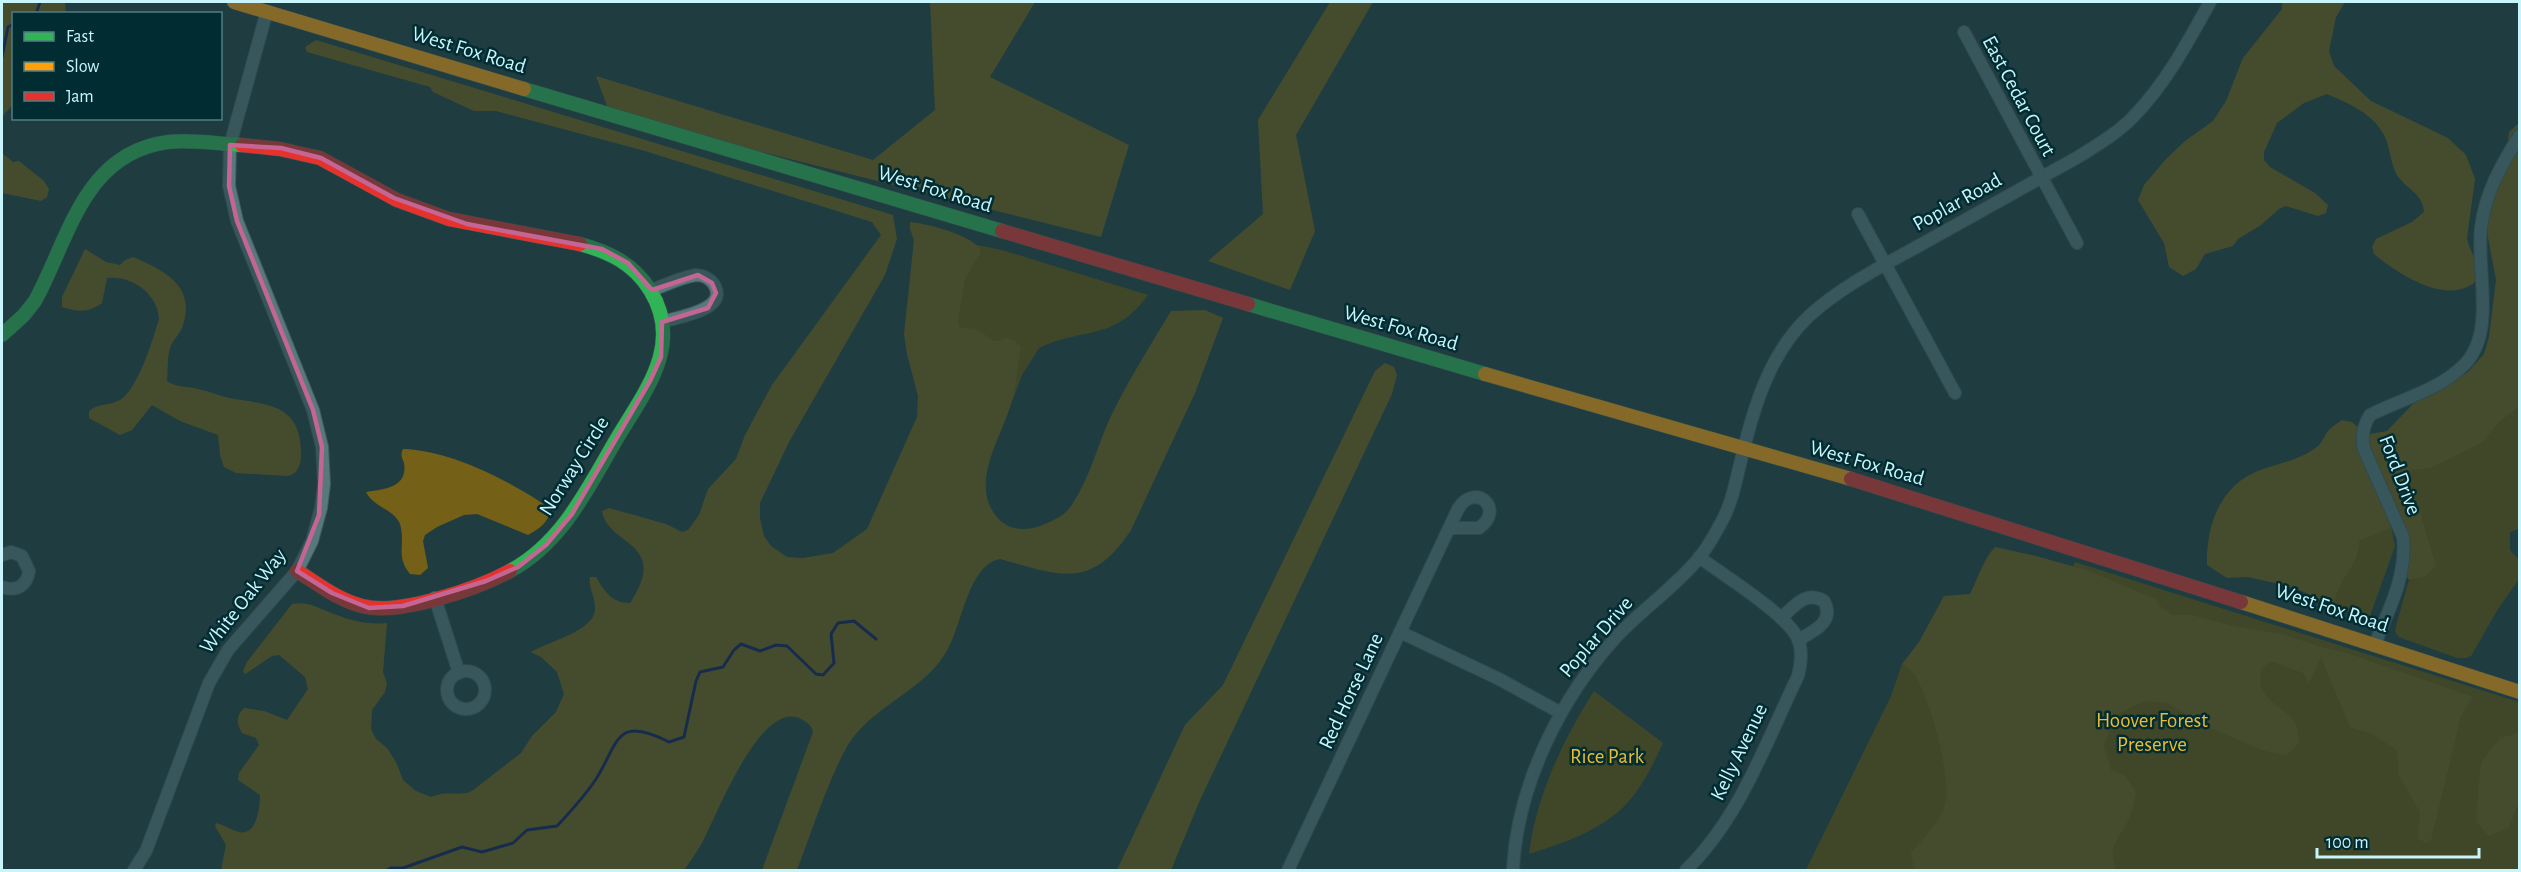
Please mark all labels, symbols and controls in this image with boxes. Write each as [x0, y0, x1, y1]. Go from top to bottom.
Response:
legend [12, 12, 222, 120]
street label: West Fox Road [409, 23, 529, 77]
text: Fast [66, 28, 94, 46]
street label: East Cedar Court [1979, 32, 2060, 160]
text: Slow [66, 58, 99, 76]
text: Jam [66, 88, 94, 106]
street label: West Fox Road [875, 162, 995, 216]
street label: Poplar Road [1909, 169, 2005, 235]
street label: West Fox Road [1341, 302, 1461, 354]
street label: Norway Circle [535, 413, 613, 519]
street label: Ford Drive [2375, 432, 2425, 518]
street label: West Fox Road [1807, 437, 1927, 489]
street label: White Oak Way [196, 545, 290, 657]
street label: West Fox Road [2273, 580, 2392, 636]
street label: Poplar Drive [1555, 593, 1637, 681]
street label: Red Horse Lane [1315, 630, 1387, 752]
street label: Kelly Avenue [1707, 700, 1771, 804]
park label: Hoover Forest Preserve [2096, 710, 2208, 755]
park label: Rice Park [1570, 746, 1645, 767]
scale bar [2317, 821, 2479, 859]
text: 100 m [2326, 834, 2369, 852]

